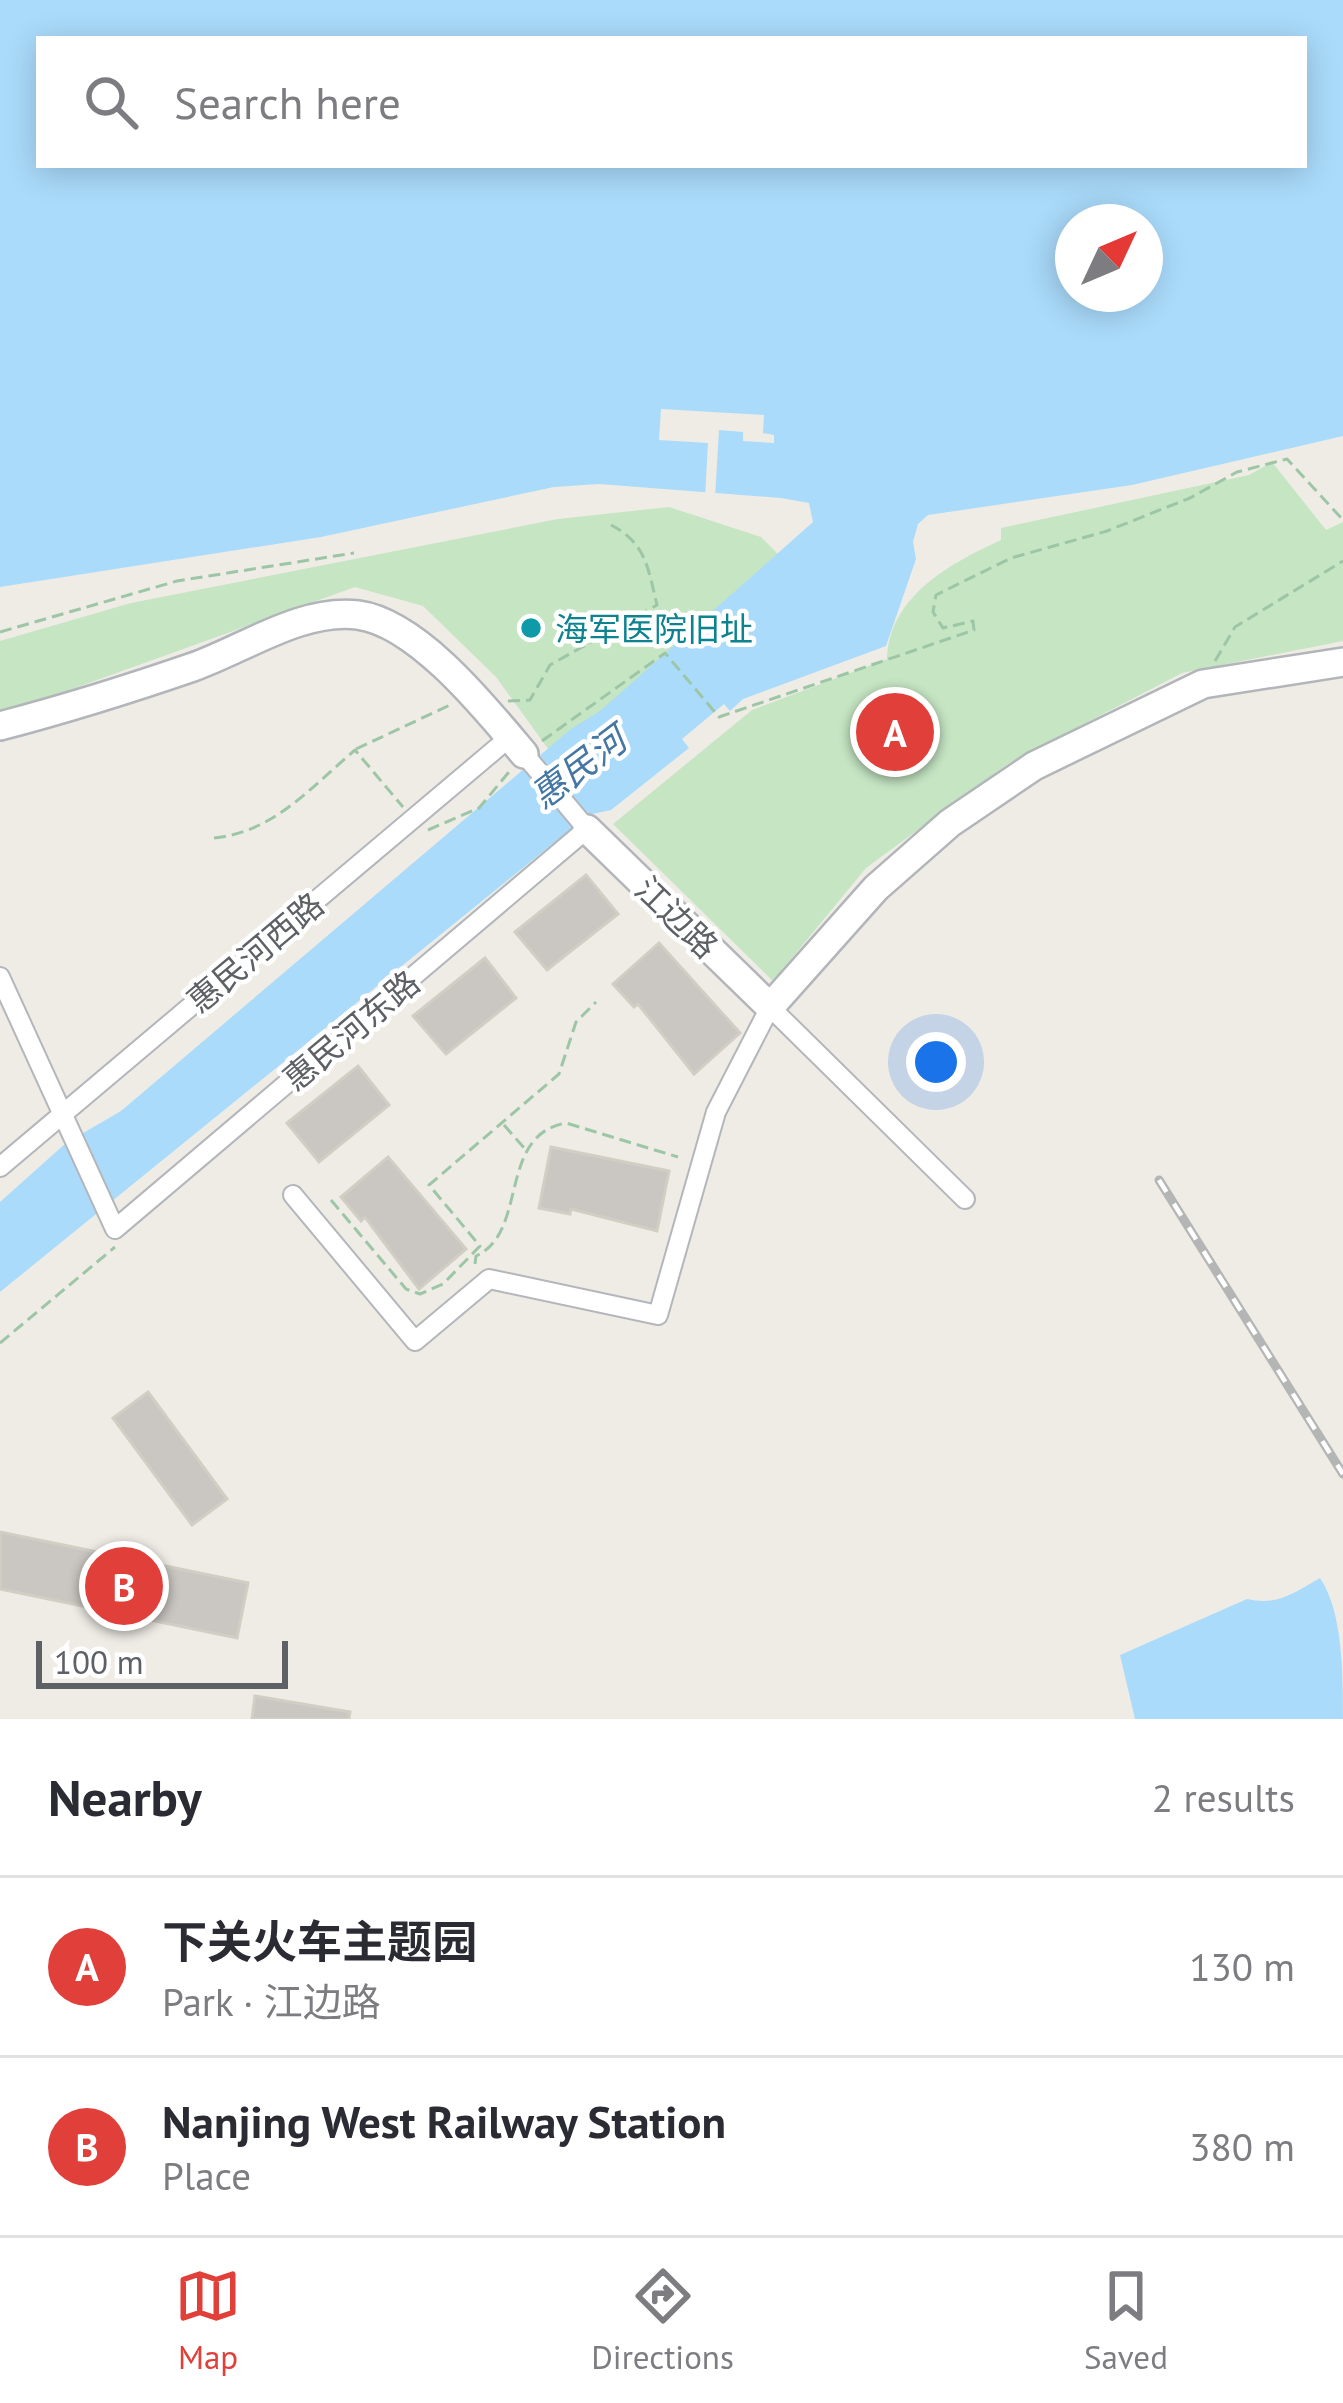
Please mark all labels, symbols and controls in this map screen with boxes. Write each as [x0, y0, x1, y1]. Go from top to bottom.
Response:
search box [36, 36, 1307, 168]
icon: search [78, 69, 144, 135]
text: Search here [174, 73, 401, 131]
north arrow [1055, 204, 1163, 312]
place label: 海军医院旧址 [555, 607, 753, 650]
marker: 海军医院旧址 [518, 615, 544, 641]
pin: A [856, 687, 934, 777]
water label: 惠民河 [521, 712, 640, 818]
street label: 江边路 [626, 867, 728, 967]
street label: 惠民河西路 [178, 883, 332, 1021]
street label: 惠民河东路 [274, 961, 428, 1099]
your location [906, 1032, 966, 1092]
pin: B [85, 1541, 163, 1631]
scale bar [36, 1635, 288, 1688]
text: 100 m [54, 1640, 144, 1683]
text: Nearby [48, 1764, 202, 1830]
text: 2 results [1152, 1772, 1295, 1823]
text: 下关火车主题园 [162, 1912, 477, 1970]
text: A [75, 1941, 99, 1992]
text: 130 m [1189, 1941, 1295, 1992]
text: Park · 江边路 [162, 1976, 381, 2027]
text: Nanjing West Railway Station [162, 2092, 726, 2150]
text: B [75, 2121, 99, 2172]
text: 380 m [1189, 2121, 1295, 2172]
text: Place [162, 2150, 251, 2201]
tab: Map [175, 2263, 241, 2378]
tab: Directions [591, 2263, 734, 2378]
tab: Saved [1084, 2263, 1168, 2378]

